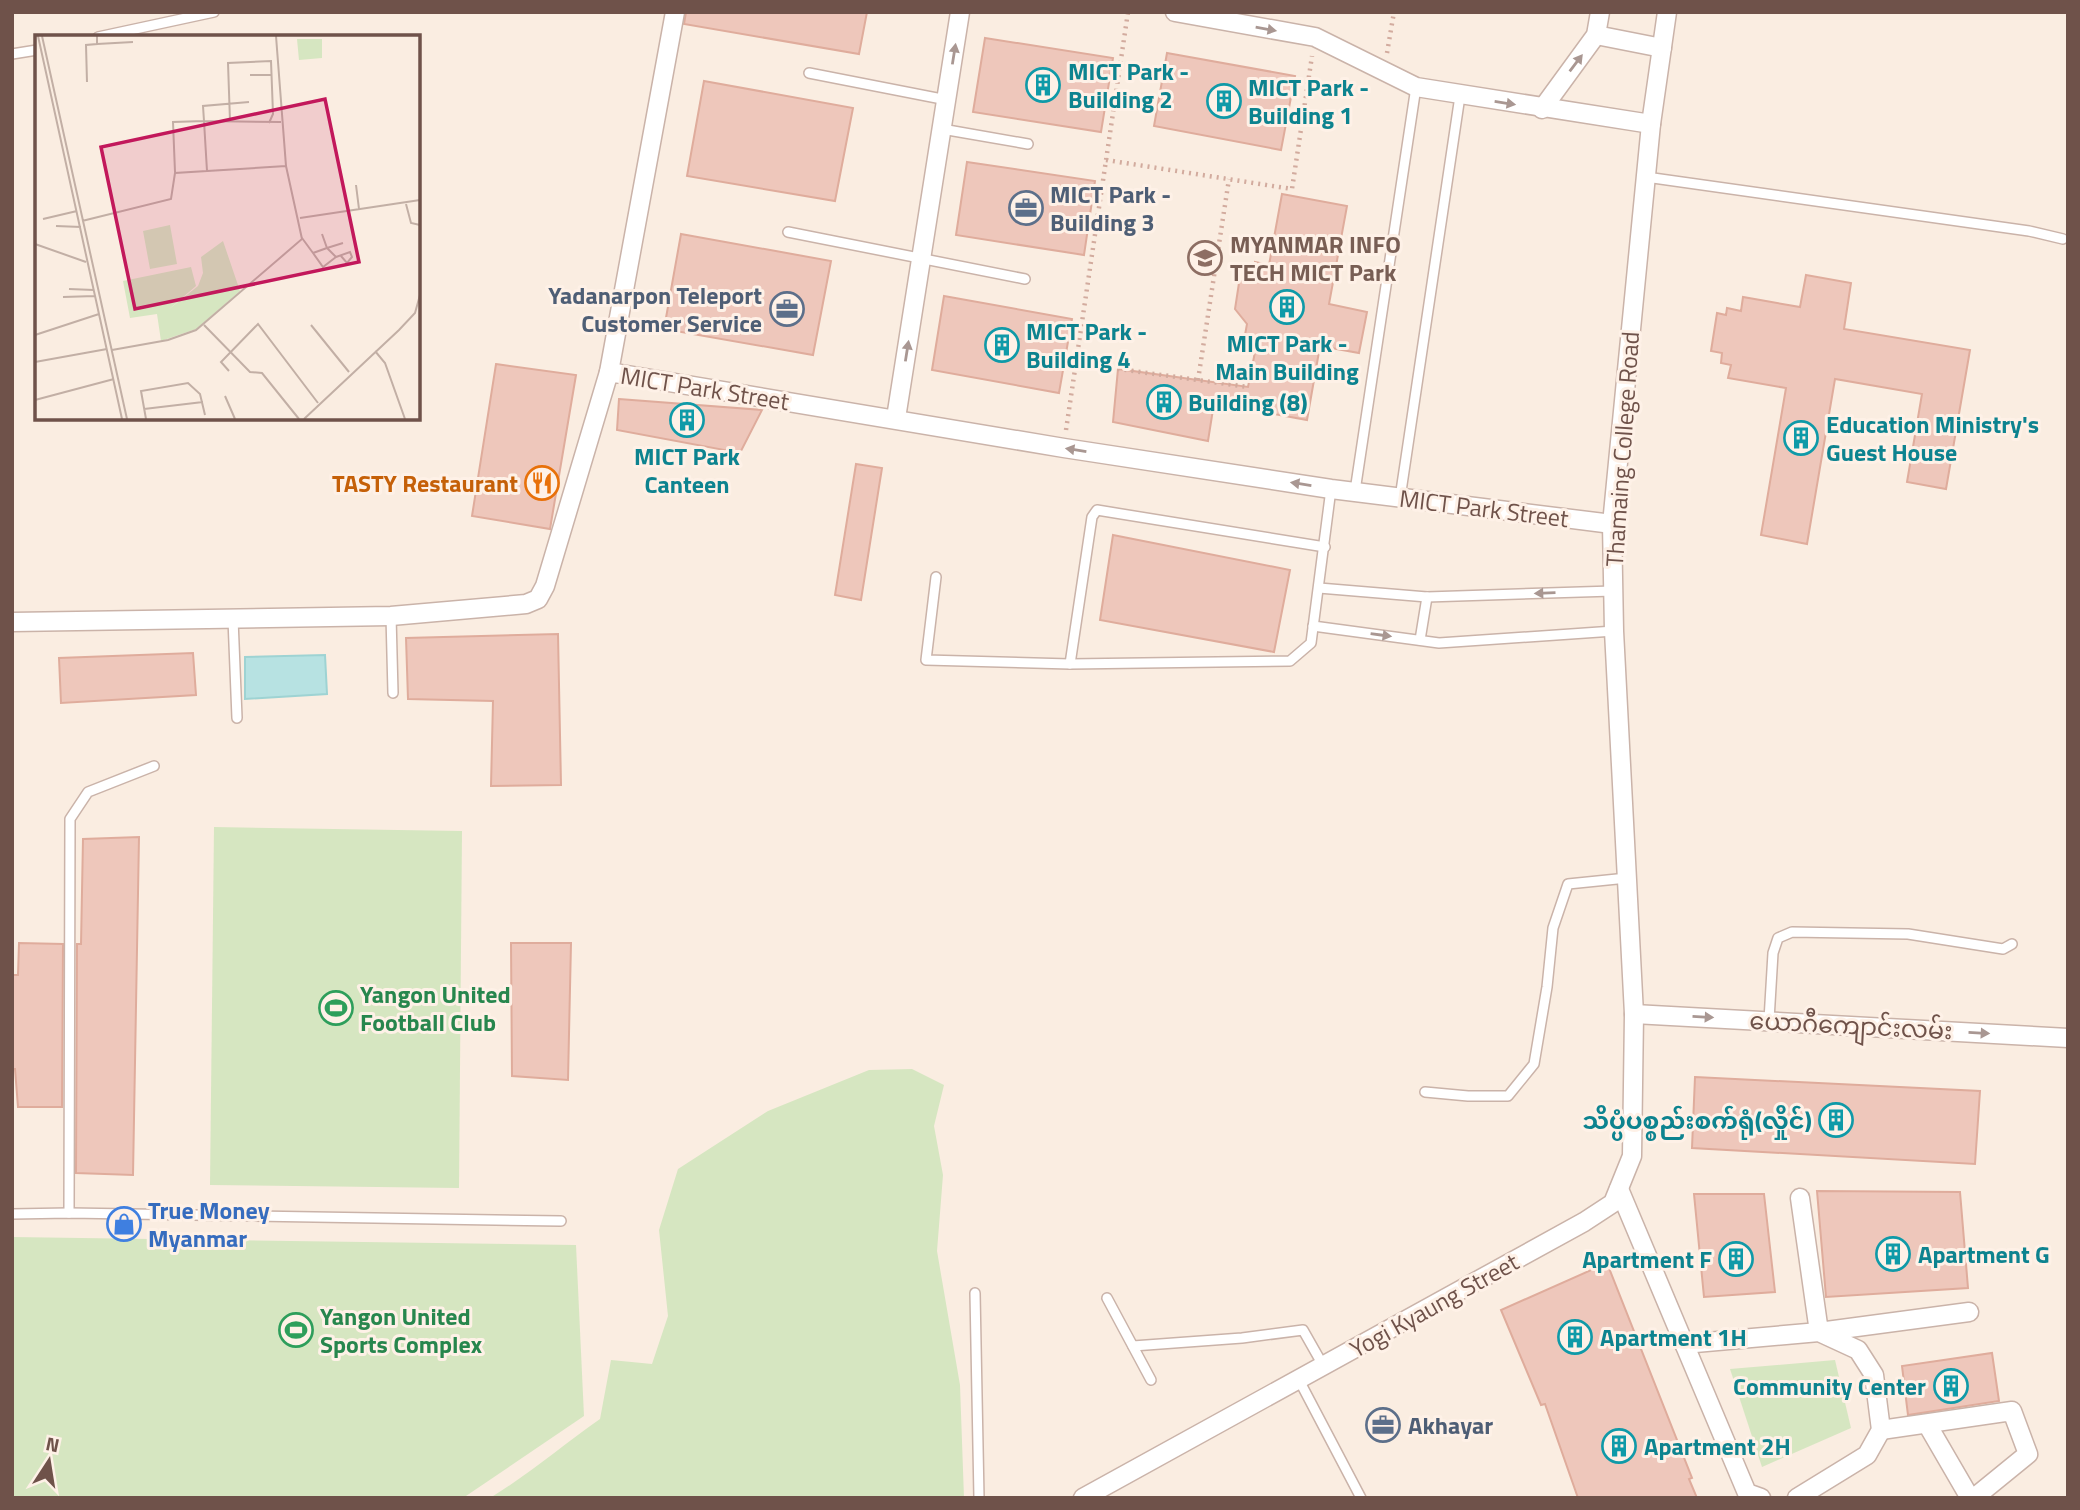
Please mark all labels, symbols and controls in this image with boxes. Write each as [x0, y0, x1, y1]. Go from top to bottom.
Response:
one-way arrow [1255, 23, 1277, 34]
inset map [35, 35, 420, 420]
one-way arrow [949, 43, 960, 65]
place label: MICT Park - Building 2 [1068, 53, 1189, 117]
one-way arrow [1568, 54, 1583, 72]
building icon: MICT Park - Building 2 [1024, 66, 1062, 104]
place label: MICT Park - Building 1 [1248, 69, 1369, 133]
building icon: MICT Park - Building 1 [1205, 82, 1243, 120]
one-way arrow [1494, 98, 1516, 109]
place label: MICT Park - Building 3 [1050, 176, 1171, 240]
office icon: MICT Park - Building 3 [1007, 189, 1045, 227]
place label: MYANMAR INFO TECH MICT Park [1230, 226, 1401, 290]
school or university icon: MYANMAR INFO TECH MICT Park [1186, 239, 1224, 277]
place label: Yadanarpon Teleport Customer Service [548, 277, 762, 341]
building icon: MICT Park - Main Building [1268, 288, 1306, 326]
office icon: Yadanarpon Teleport Customer Service [768, 290, 806, 328]
place label: MICT Park - Building 4 [1026, 313, 1147, 377]
place label: MICT Park - Main Building [1215, 325, 1359, 389]
building icon: MICT Park - Building 4 [983, 326, 1021, 364]
street label: Thamaing College Road [1596, 330, 1648, 568]
one-way arrow [902, 340, 913, 362]
street label: MICT Park Street [618, 357, 792, 419]
building icon: Building (8) [1145, 383, 1183, 421]
place label: Building (8) [1188, 384, 1308, 420]
building icon: MICT Park Canteen [668, 401, 706, 439]
place label: Education Ministry's Guest House [1826, 406, 2039, 470]
building icon: Education Ministry's Guest House [1782, 419, 1820, 457]
place label: MICT Park Canteen [634, 438, 741, 502]
one-way arrow [1065, 444, 1087, 455]
restaurant icon: TASTY Restaurant [523, 464, 561, 502]
place label: TASTY Restaurant [332, 465, 518, 501]
one-way arrow [1290, 478, 1312, 489]
street label: MICT Park Street [1397, 480, 1571, 536]
one-way arrow [1534, 588, 1556, 599]
one-way arrow [1370, 630, 1392, 641]
place label: Yangon United Football Club [360, 976, 511, 1040]
sports icon: Yangon United Football Club [317, 989, 355, 1027]
street label: ယောဂီကျောင်းလမ်း [1749, 1002, 1953, 1050]
one-way arrow [1692, 1011, 1714, 1022]
one-way arrow [1968, 1028, 1990, 1039]
building icon: သိပ္ပံပစ္စည်းစက်ရုံ(လှိုင်) [1817, 1101, 1855, 1139]
place label: သိပ္ပံပစ္စည်းစက်ရုံ(လှိုင်) [1582, 1102, 1812, 1141]
place label: True Money Myanmar [148, 1192, 270, 1256]
shop icon: True Money Myanmar [105, 1205, 143, 1243]
building icon: Apartment G [1874, 1235, 1912, 1273]
place label: Apartment G [1918, 1236, 2050, 1272]
building icon: Apartment F [1717, 1240, 1755, 1278]
place label: Apartment F [1582, 1241, 1712, 1277]
street label: Yogi Kyaung Street [1343, 1243, 1526, 1366]
place label: Yangon United Sports Complex [320, 1298, 483, 1362]
sports icon: Yangon United Sports Complex [277, 1311, 315, 1349]
building icon: Apartment 1H [1556, 1318, 1594, 1356]
place label: Apartment 1H [1600, 1319, 1747, 1355]
building icon: Community Center [1932, 1367, 1970, 1405]
place label: Community Center [1733, 1368, 1926, 1404]
office icon: Akhayar [1364, 1406, 1402, 1444]
place label: Akhayar [1408, 1407, 1493, 1443]
north arrow [14, 1426, 84, 1496]
building icon: Apartment 2H [1600, 1427, 1638, 1465]
text: N [43, 1428, 62, 1459]
place label: Apartment 2H [1644, 1428, 1791, 1464]

